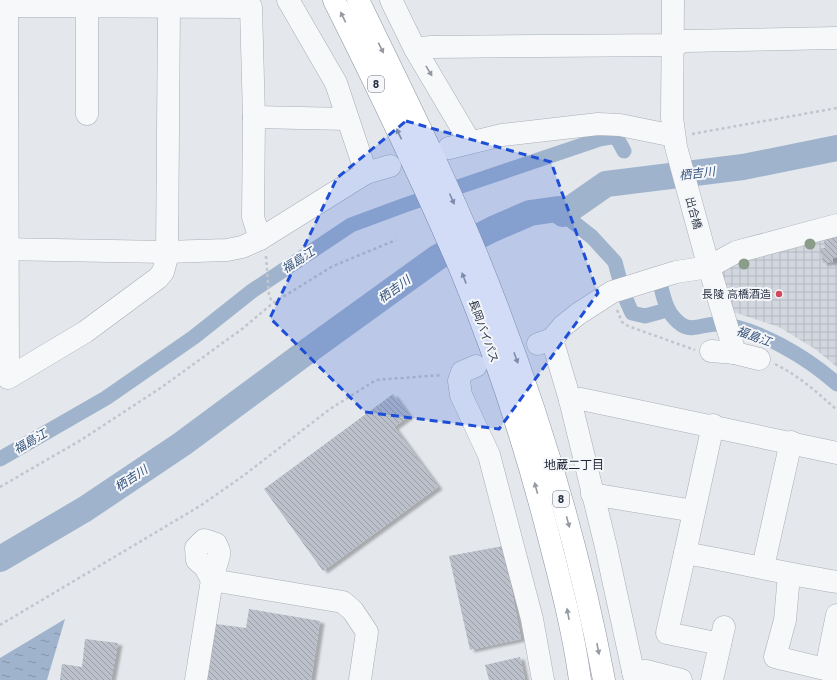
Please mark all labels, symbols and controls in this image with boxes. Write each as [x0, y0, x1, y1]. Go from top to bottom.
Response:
one-way arrow [340, 11, 346, 23]
one-way arrow [378, 42, 384, 53]
one-way arrow [425, 65, 432, 77]
road number: 8 [368, 76, 384, 92]
one-way arrow [396, 129, 402, 140]
water label: 栖吉川 [678, 162, 718, 184]
one-way arrow [449, 193, 455, 204]
street label: 出合橋 [682, 195, 706, 231]
water label: 福島江 [278, 242, 319, 277]
water label: 栖吉川 [374, 270, 415, 306]
one-way arrow [460, 272, 466, 284]
place label: 長陵 高橋酒造 [702, 286, 771, 302]
marker: 長陵 高橋酒造 [774, 289, 784, 299]
street label: 長岡バイパス [465, 297, 503, 365]
water label: 福島江 [734, 322, 776, 351]
one-way arrow [514, 353, 520, 365]
water label: 福島江 [10, 424, 52, 457]
district label: 地蔵二丁目 [544, 456, 604, 473]
water label: 栖吉川 [111, 460, 152, 495]
one-way arrow [533, 482, 539, 494]
road number: 8 [553, 491, 569, 507]
one-way arrow [565, 516, 571, 529]
one-way arrow [565, 608, 571, 620]
one-way arrow [595, 643, 601, 655]

